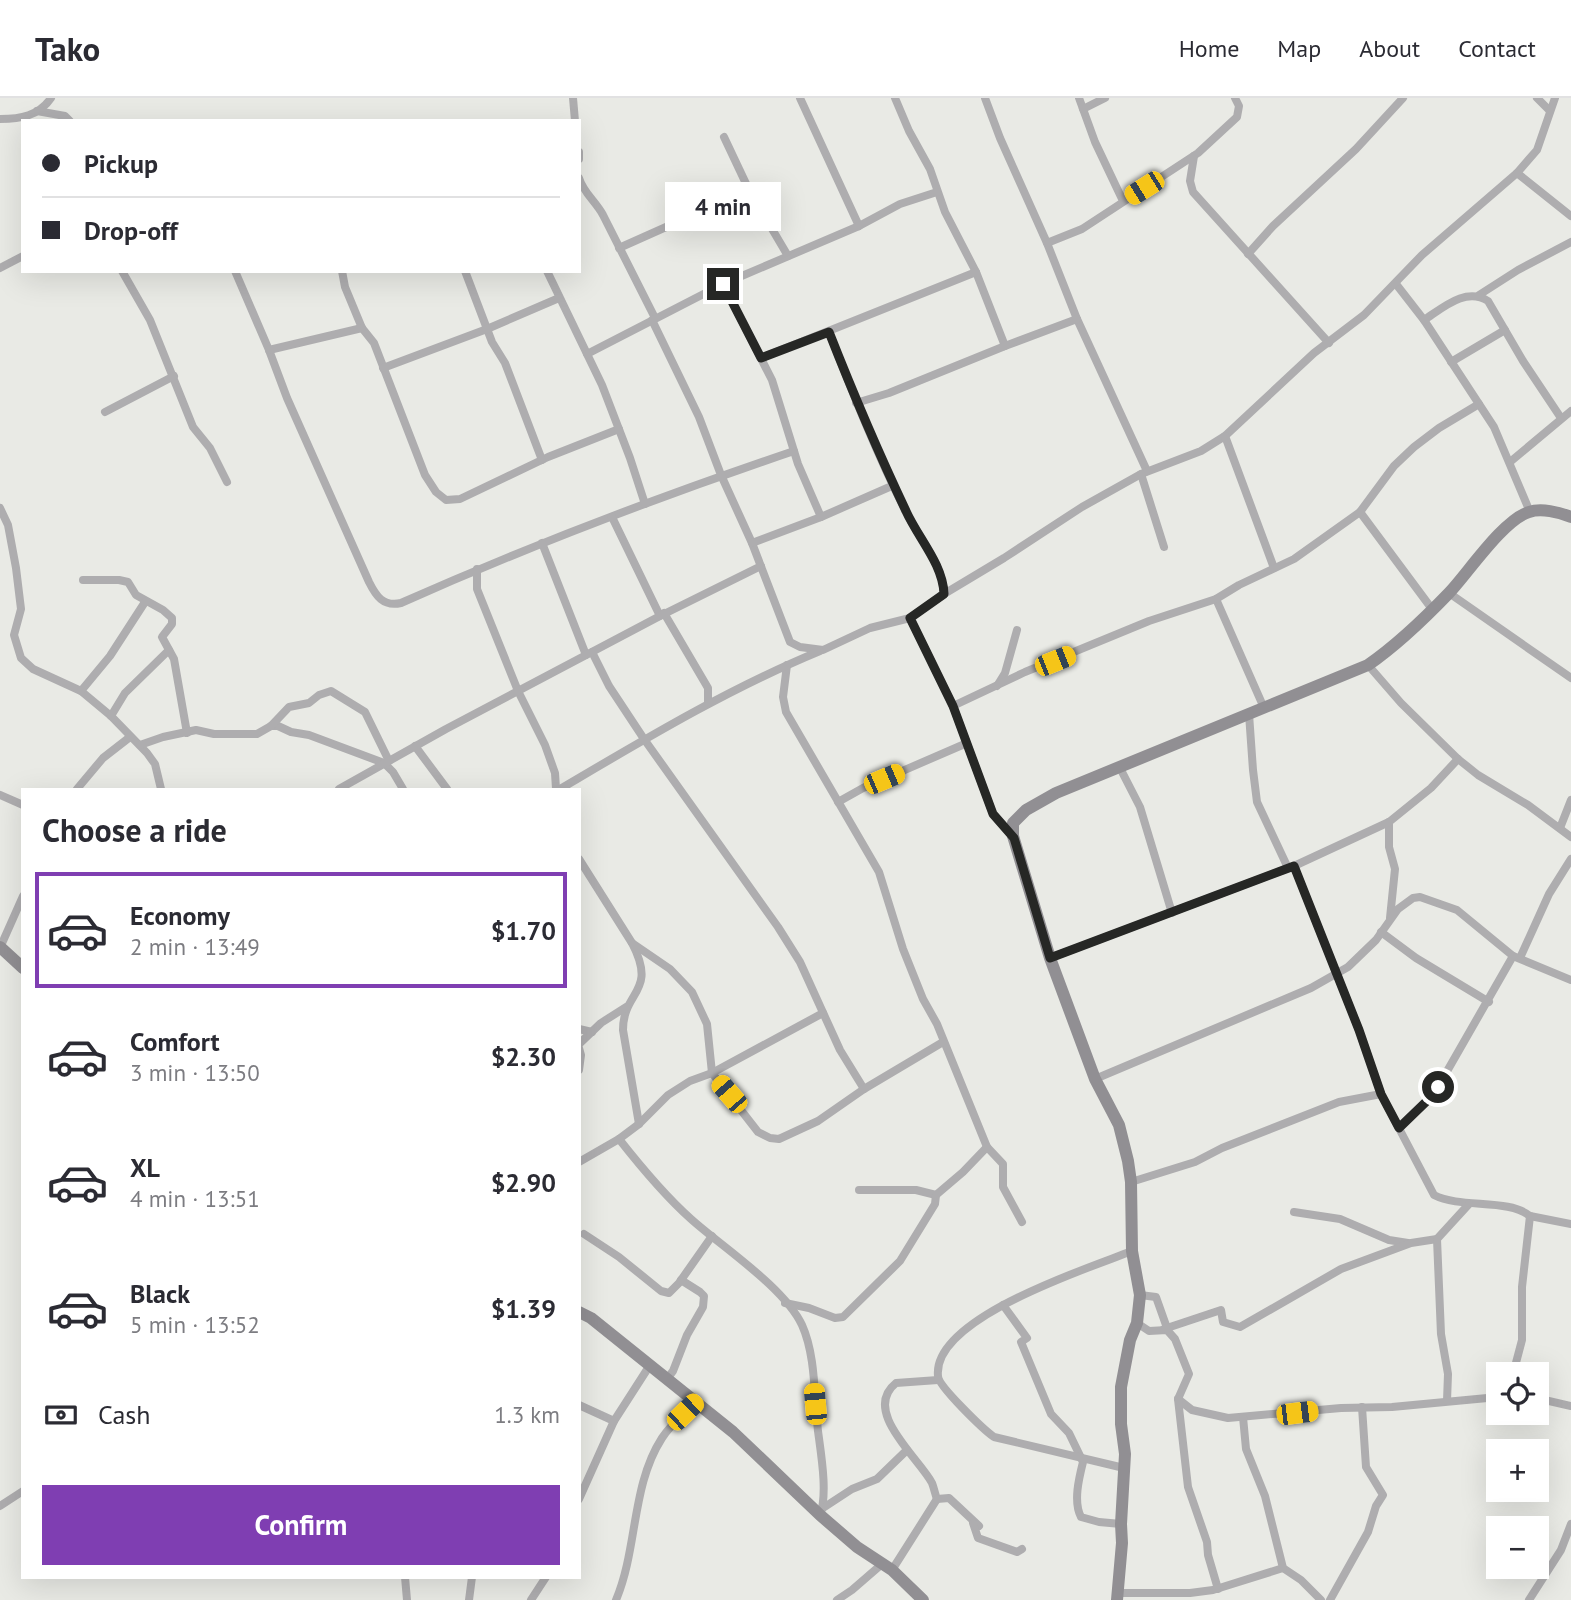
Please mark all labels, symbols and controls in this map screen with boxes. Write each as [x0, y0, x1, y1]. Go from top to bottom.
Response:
text: Tako [35, 27, 100, 70]
text: Home [1179, 33, 1239, 64]
text: Map [1277, 33, 1321, 64]
text: About [1359, 33, 1420, 64]
text: Contact [1458, 33, 1536, 64]
text: Pickup [84, 147, 158, 180]
car [1121, 168, 1168, 208]
callout: 4 min [665, 183, 781, 232]
text: 4 min [695, 192, 751, 221]
text: Drop-off [84, 214, 178, 247]
route end [707, 268, 739, 300]
car [1032, 643, 1079, 679]
car [861, 761, 908, 797]
text: Choose a ride [42, 809, 227, 851]
icon: car [46, 899, 109, 962]
text: Economy [130, 899, 230, 932]
text: $1.70 [491, 914, 556, 947]
text: 2 min · 13:49 [130, 932, 260, 961]
icon: car [46, 1025, 109, 1088]
text: Comfort [130, 1025, 220, 1058]
text: $2.30 [491, 1040, 556, 1073]
text: 3 min · 13:50 [130, 1058, 260, 1087]
car [708, 1071, 751, 1117]
route start [1422, 1071, 1454, 1103]
icon: car [46, 1151, 109, 1214]
text: XL [130, 1151, 160, 1184]
text: $2.90 [491, 1166, 556, 1199]
text: 4 min · 13:51 [130, 1184, 260, 1213]
icon: car [46, 1277, 109, 1340]
text: Black [130, 1277, 190, 1310]
text: $1.39 [491, 1292, 556, 1325]
text: 5 min · 13:52 [130, 1310, 260, 1339]
map controls [1486, 1362, 1549, 1579]
button: locate [1486, 1362, 1549, 1425]
car [803, 1382, 828, 1426]
car [663, 1390, 708, 1434]
icon: cash [42, 1396, 80, 1434]
text: Cash [98, 1398, 150, 1431]
text: 1.3 km [494, 1400, 560, 1429]
car [1275, 1400, 1320, 1426]
button: + [1486, 1439, 1549, 1502]
button: Confirm [42, 1485, 560, 1565]
button: − [1486, 1516, 1549, 1579]

